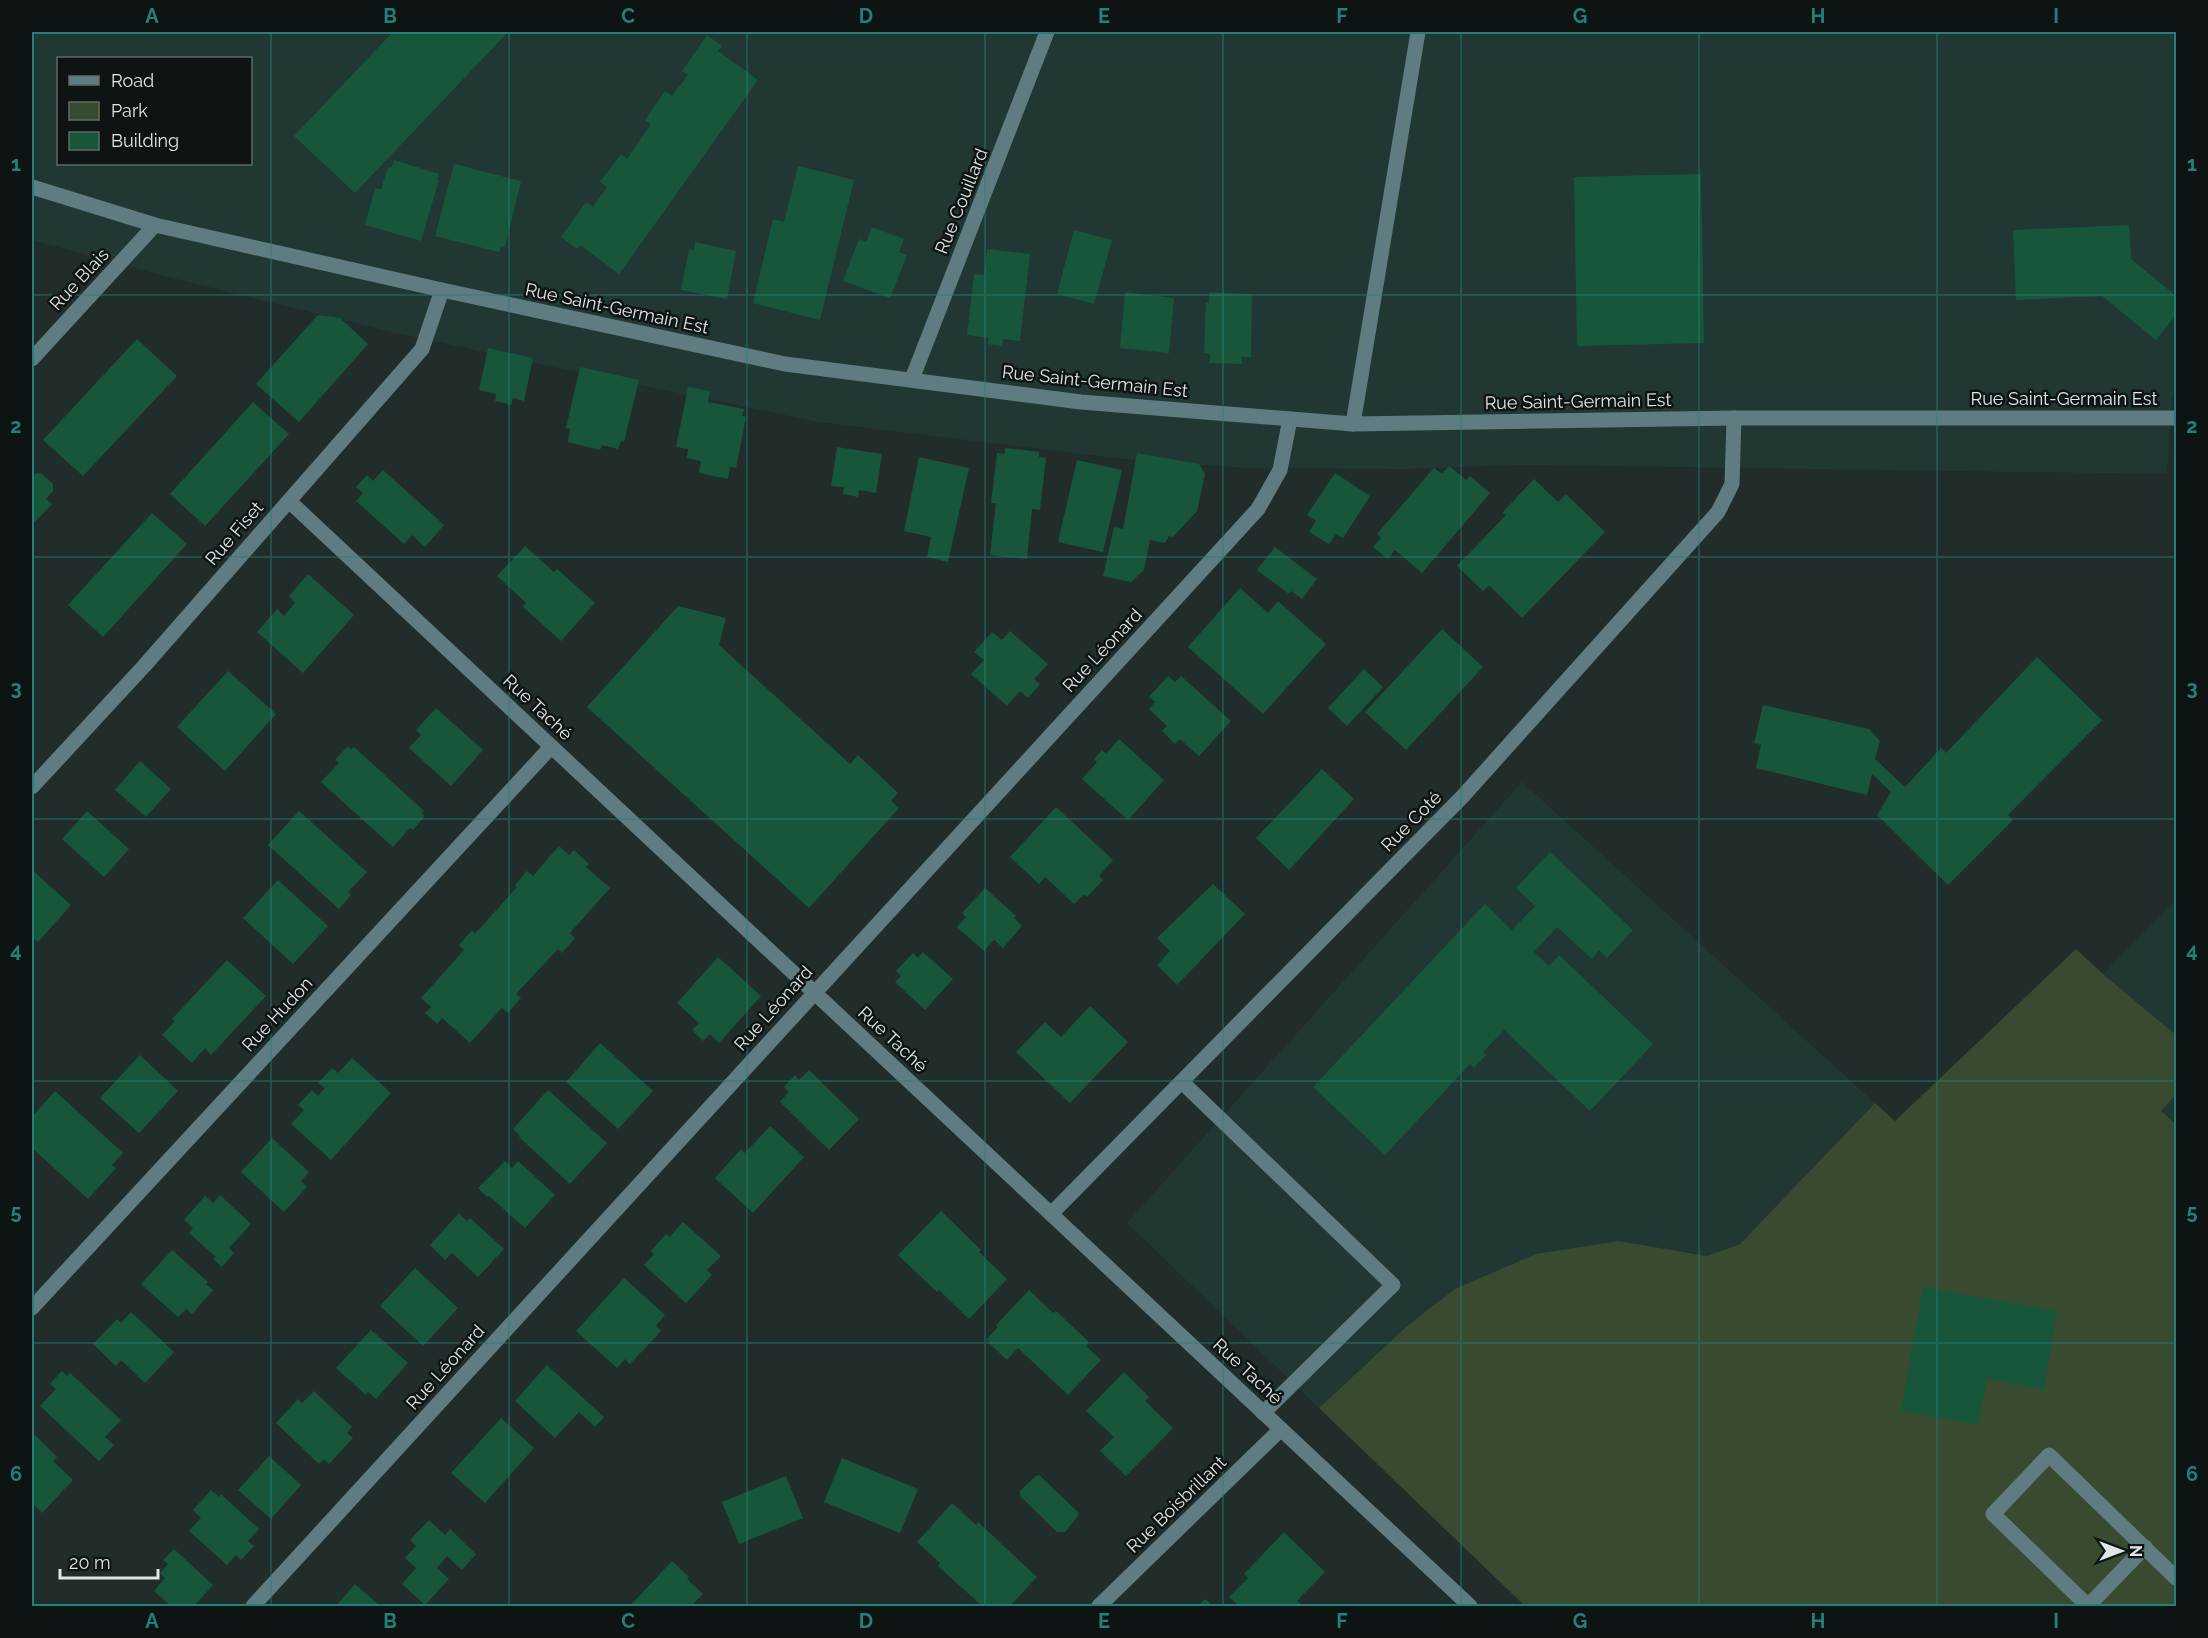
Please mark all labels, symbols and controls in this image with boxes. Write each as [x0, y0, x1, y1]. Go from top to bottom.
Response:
text: A [145, 4, 159, 28]
text: B [383, 4, 397, 28]
text: C [621, 4, 635, 28]
text: D [859, 4, 873, 28]
text: E [1098, 4, 1110, 28]
text: F [1336, 4, 1348, 28]
text: G [1573, 4, 1587, 28]
text: H [1811, 4, 1825, 28]
text: I [2053, 4, 2059, 28]
legend [57, 57, 252, 165]
text: Road [111, 70, 154, 91]
text: Park [111, 100, 148, 121]
text: Building [111, 130, 179, 151]
street label: Rue Couillard [930, 145, 992, 257]
text: 1 [11, 152, 21, 176]
text: 1 [2187, 152, 2197, 176]
street label: Rue Blais [45, 244, 113, 314]
street label: Rue Saint-Germain Est [523, 278, 711, 338]
street label: Rue Saint-Germain Est [1001, 361, 1189, 401]
street label: Rue Saint-Germain Est [1971, 388, 2157, 409]
street label: Rue Saint-Germain Est [1484, 389, 1672, 413]
text: 2 [10, 414, 22, 438]
text: 2 [2186, 414, 2198, 438]
street label: Rue Fiset [201, 497, 267, 569]
street label: Rue Léonard [1058, 604, 1146, 696]
street label: Rue Taché [499, 670, 577, 745]
text: 3 [10, 676, 22, 700]
text: 3 [2186, 676, 2198, 700]
street label: Rue Coté [1376, 786, 1446, 856]
text: 4 [10, 938, 22, 962]
text: 4 [2186, 938, 2198, 962]
street label: Rue Léonard [730, 961, 816, 1055]
street label: Rue Hudon [237, 973, 317, 1055]
street label: Rue Taché [854, 1002, 932, 1077]
text: 5 [10, 1200, 22, 1224]
text: 5 [2186, 1200, 2198, 1224]
street label: Rue Léonard [402, 1320, 488, 1414]
street label: Rue Taché [1209, 1334, 1287, 1409]
street label: Rue Boisbrillant [1122, 1451, 1230, 1557]
text: 6 [10, 1462, 22, 1486]
text: 6 [2186, 1462, 2198, 1486]
north arrow [2091, 1521, 2151, 1581]
scale bar [60, 1542, 158, 1580]
text: N [2126, 1545, 2145, 1557]
text: 20 m [69, 1552, 111, 1573]
text: A [145, 1609, 159, 1633]
text: B [383, 1609, 397, 1633]
text: C [621, 1609, 635, 1633]
text: D [859, 1609, 873, 1633]
text: E [1098, 1609, 1110, 1633]
text: F [1336, 1609, 1348, 1633]
text: G [1573, 1609, 1587, 1633]
text: H [1811, 1609, 1825, 1633]
text: I [2053, 1609, 2059, 1633]

